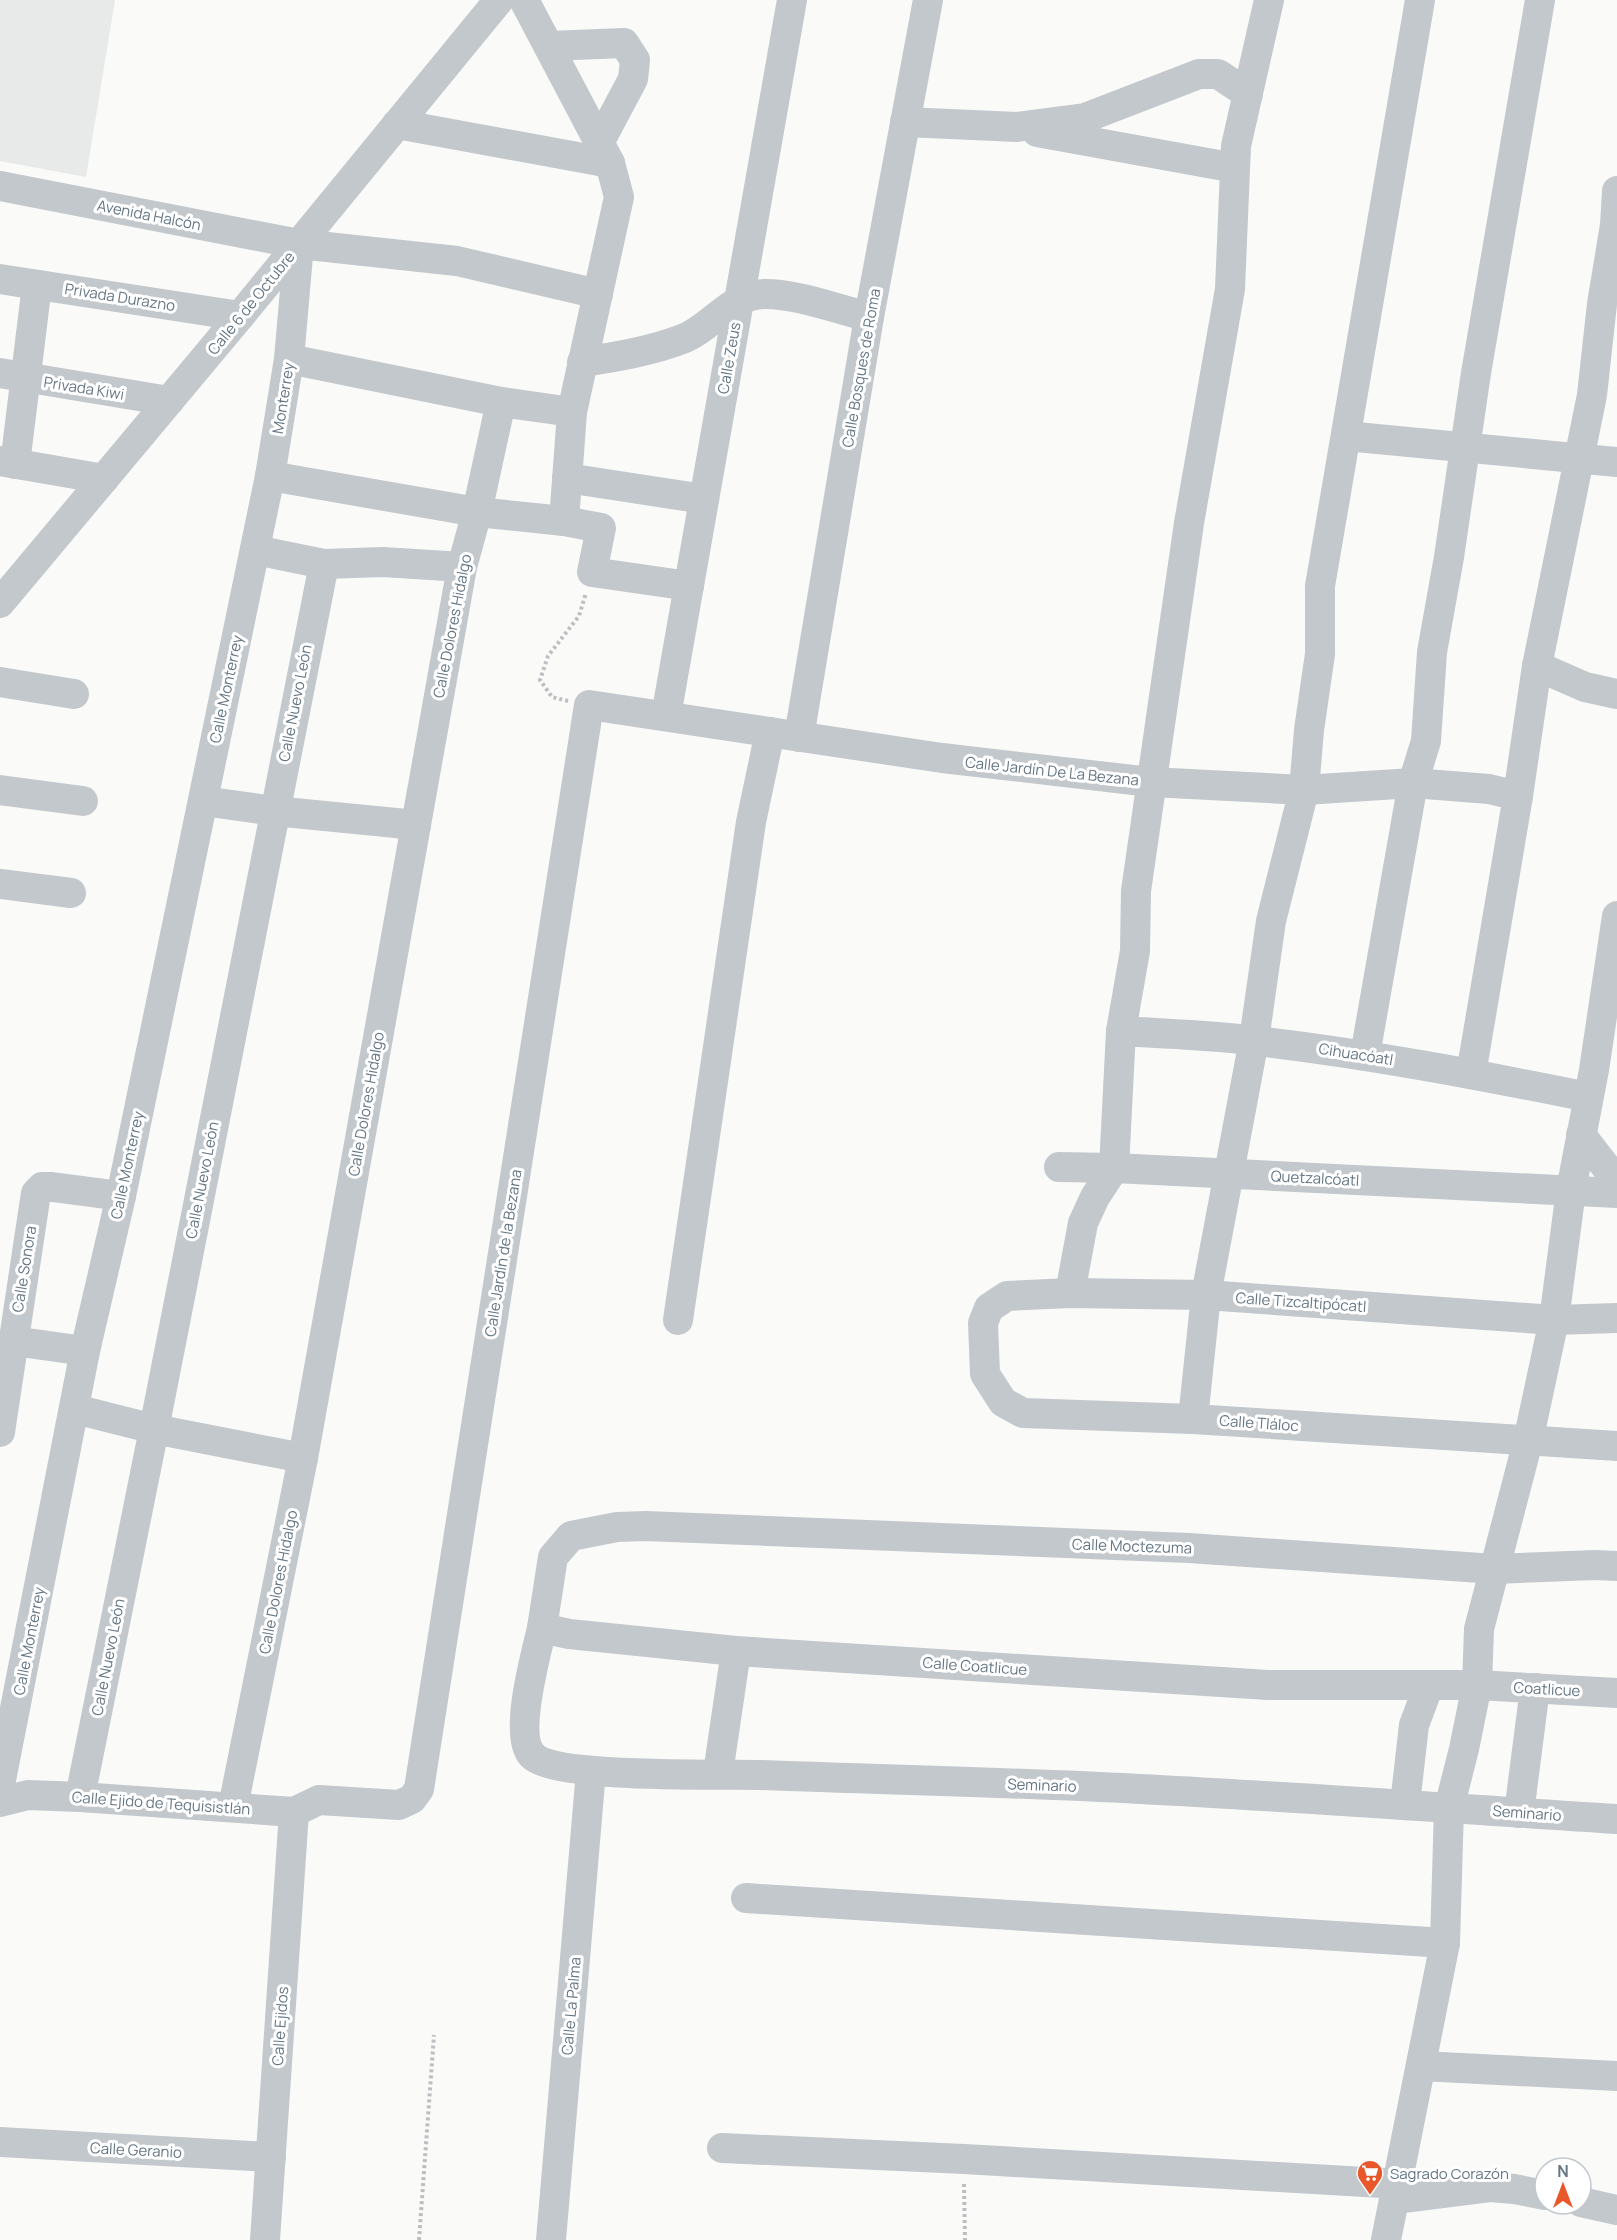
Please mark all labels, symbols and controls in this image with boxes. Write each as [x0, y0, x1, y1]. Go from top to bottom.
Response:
street label: Avenida Halcón [95, 195, 203, 235]
street label: Calle 6 de Octubre [203, 247, 300, 359]
street label: Privada Durazno [63, 278, 177, 316]
street label: Calle Bosques de Roma [837, 287, 885, 449]
street label: Calle Zeus [712, 320, 746, 396]
street label: Monterrey [267, 361, 299, 435]
street label: Privada Kiwi [42, 371, 126, 405]
street label: Calle Dolores Hidalgo [428, 552, 476, 700]
street label: Calle Monterrey [204, 633, 248, 745]
street label: Calle Nuevo León [273, 643, 317, 763]
street label: Calle Jardín De La Bezana [964, 751, 1140, 791]
street label: Calle Dolores Hidalgo [343, 1030, 389, 1178]
street label: Cihuacóatl [1317, 1038, 1395, 1070]
street label: Calle Monterrey [105, 1109, 149, 1221]
street label: Calle Nuevo León [180, 1120, 224, 1240]
street label: Quetzalcóatl [1270, 1165, 1360, 1191]
street label: Calle Jardín de la Bezana [479, 1168, 527, 1338]
street label: Calle Sonora [7, 1224, 41, 1314]
street label: Calle Tizcaltipócatl [1235, 1287, 1367, 1317]
street label: Calle Tláloc [1219, 1410, 1299, 1436]
street label: Calle Dolores Hidalgo [254, 1508, 302, 1656]
street label: Calle Moctezuma [1072, 1533, 1192, 1559]
street label: Calle Monterrey [8, 1585, 50, 1697]
street label: Calle Nuevo León [86, 1597, 130, 1717]
street label: Calle Coatlicue [922, 1652, 1028, 1680]
street label: Coatlicue [1513, 1677, 1581, 1701]
street label: Seminario [1007, 1773, 1077, 1797]
street label: Calle Ejido de Tequisistlán [71, 1786, 251, 1820]
street label: Seminario [1492, 1800, 1562, 1826]
street label: Calle La Palma [556, 1956, 586, 2056]
street label: Calle Ejidos [267, 1986, 293, 2066]
street label: Calle Geranio [90, 2137, 183, 2163]
north arrow [1533, 2156, 1593, 2216]
supermarket icon: Sagrado Corazón [1355, 2158, 1385, 2196]
text: N [1557, 2160, 1569, 2182]
place label: Sagrado Corazón [1390, 2163, 1509, 2184]

